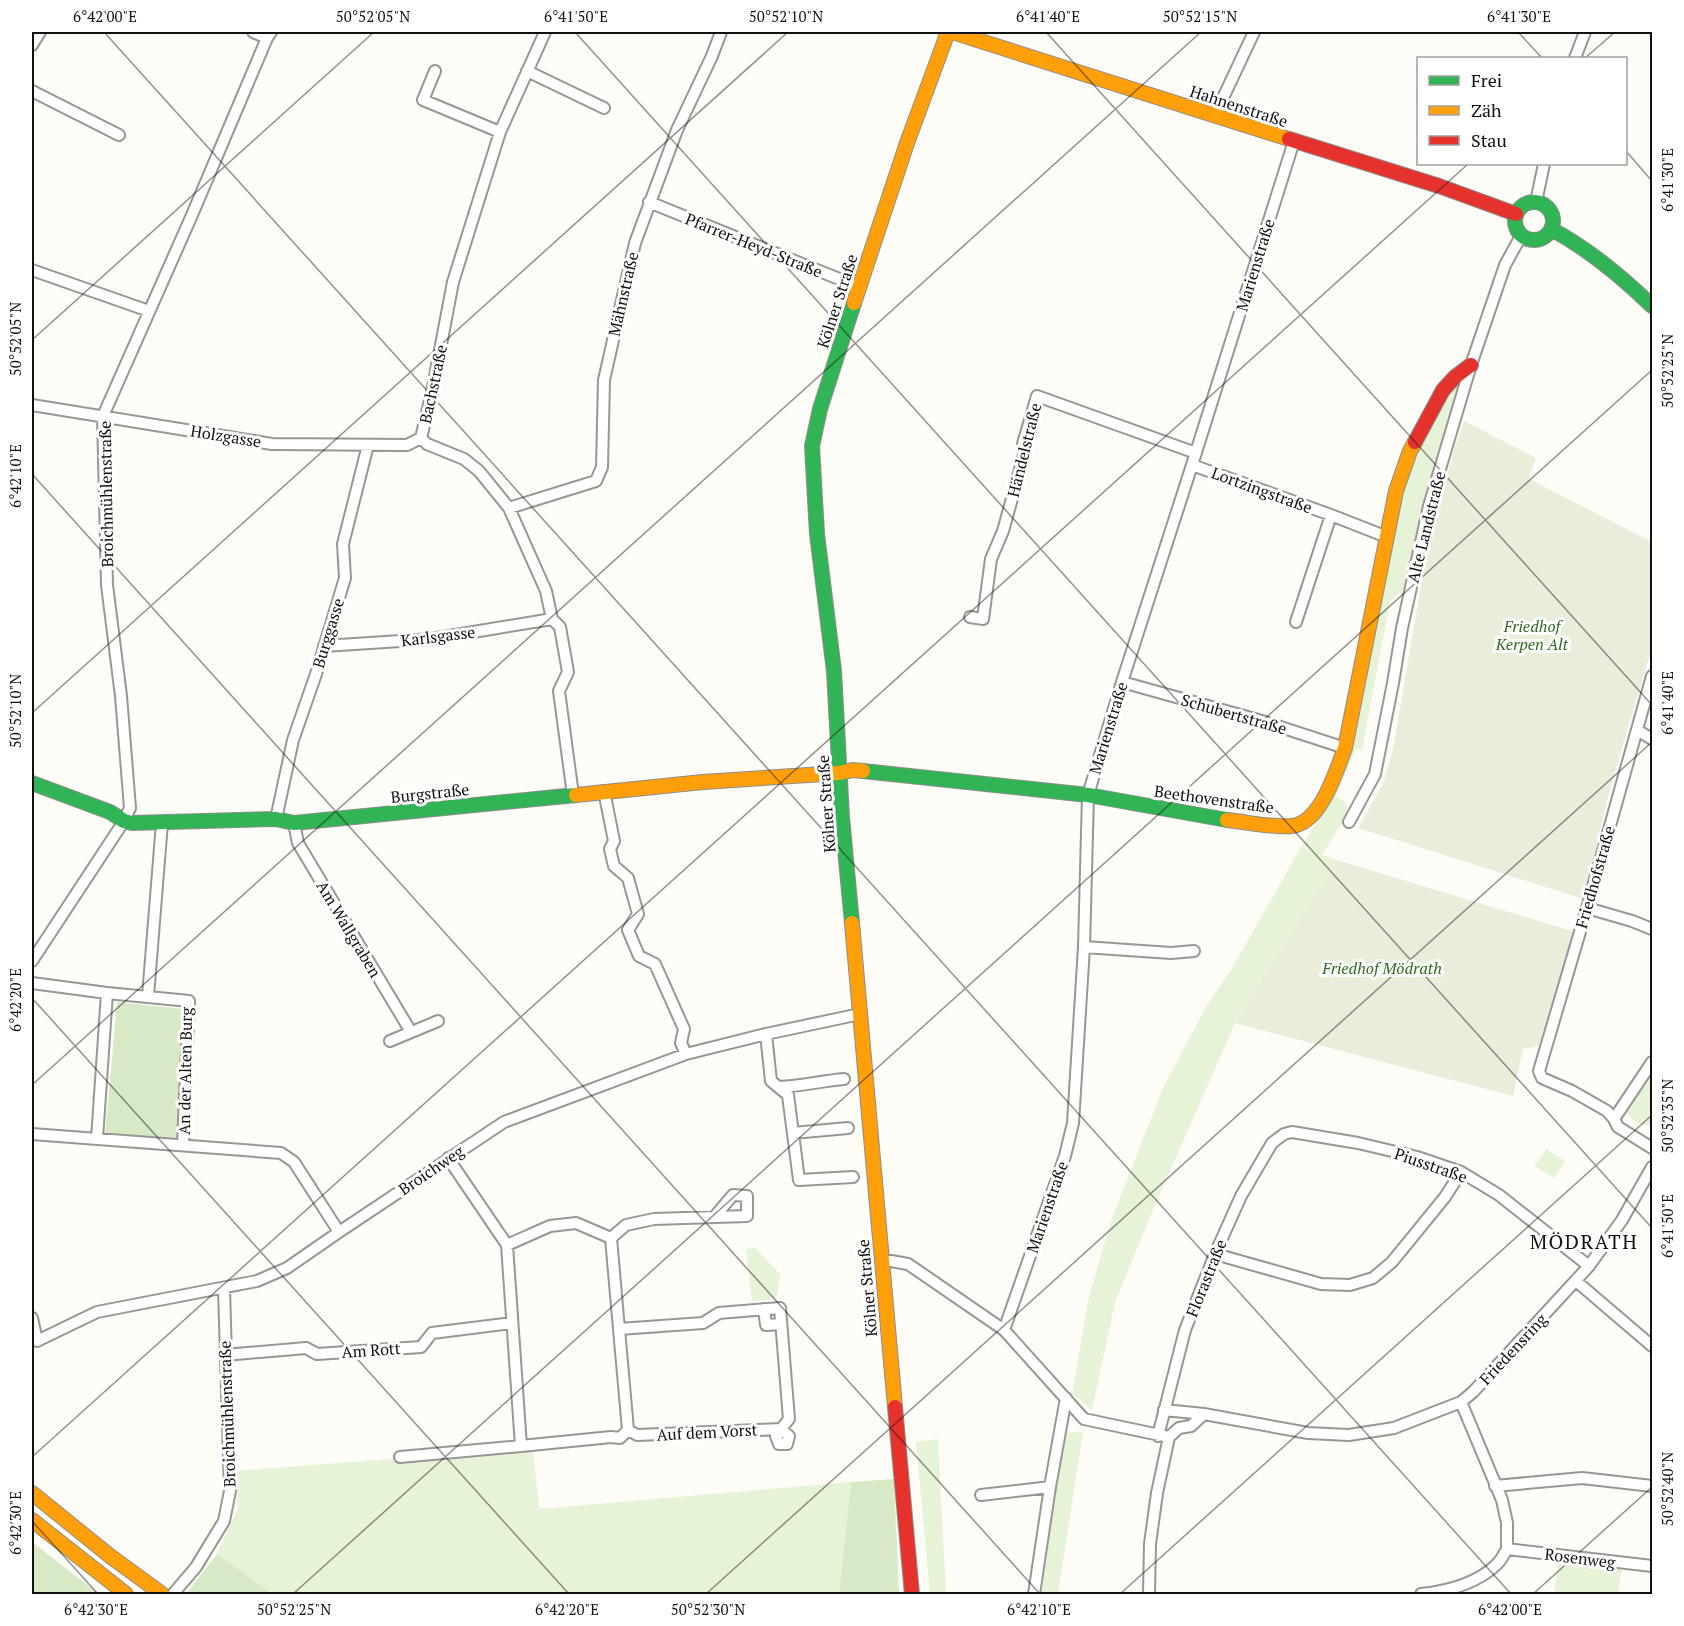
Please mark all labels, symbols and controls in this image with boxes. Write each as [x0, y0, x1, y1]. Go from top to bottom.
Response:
text: 6°42'00"E [73, 6, 137, 26]
text: 50°52'05"N [336, 6, 410, 26]
text: 6°41'50"E [544, 6, 608, 26]
text: 50°52'10"N [749, 6, 823, 26]
text: 6°41'40"E [1016, 6, 1080, 26]
text: 50°52'15"N [1163, 6, 1237, 26]
text: 6°41'30"E [1487, 6, 1551, 26]
legend [1417, 57, 1627, 165]
text: Frei [1471, 68, 1502, 92]
street label: Hahnenstraße [1187, 80, 1291, 132]
text: Zäh [1471, 98, 1502, 122]
text: Stau [1471, 128, 1507, 152]
text: 6°41'30"E [1657, 148, 1677, 212]
street label: Pfarrer-Heyd-Straße [682, 207, 826, 283]
street label: Marienstraße [1230, 216, 1280, 314]
street label: Mähnstraße [603, 250, 643, 338]
street label: Kölner Straße [811, 251, 863, 351]
text: 50°52'05"N [5, 302, 25, 376]
text: 50°52'25"N [1657, 334, 1677, 408]
street label: Bachstraße [414, 343, 452, 425]
street label: Händelstraße [1002, 401, 1046, 499]
street label: Holzgasse [189, 420, 263, 452]
street label: Broichmühlenstraße [94, 421, 118, 567]
text: 6°42'10"E [5, 444, 25, 508]
street label: Lortzingstraße [1209, 462, 1315, 518]
street label: Alte Landstraße [1402, 469, 1450, 585]
street label: Burggasse [307, 595, 349, 671]
park label: Friedhof Kerpen Alt [1495, 615, 1569, 655]
street label: Karlsgasse [400, 621, 476, 651]
text: 6°41'40"E [1657, 671, 1677, 735]
text: 50°52'10"N [5, 674, 25, 748]
street label: Marienstraße [1083, 679, 1133, 777]
street label: Schubertstraße [1179, 688, 1289, 740]
street label: Kölner Straße [812, 754, 840, 854]
street label: Burgstraße [390, 778, 470, 808]
street label: Beethovenstraße [1153, 780, 1275, 818]
street label: Friedhofstraße [1570, 823, 1620, 931]
street label: Am Wallgraben [311, 877, 387, 982]
park label: Friedhof Mödrath [1321, 957, 1442, 979]
text: 6°42'20"E [5, 968, 25, 1032]
street label: An der Alten Burg [173, 1006, 197, 1135]
text: 50°52'35"N [1657, 1079, 1677, 1153]
street label: Broichweg [394, 1140, 468, 1200]
street label: Piusstraße [1392, 1142, 1470, 1188]
street label: Marienstraße [1021, 1158, 1073, 1256]
text: 6°41'50"E [1657, 1194, 1677, 1258]
district label: MÖDRATH [1530, 1228, 1638, 1255]
street label: Florastraße [1180, 1236, 1232, 1320]
street label: Kölner Straße [852, 1238, 882, 1338]
street label: Friedensring [1474, 1308, 1552, 1389]
street label: Am Rott [341, 1337, 401, 1363]
street label: Broichmühlenstraße [213, 1340, 241, 1488]
street label: Auf dem Vorst [656, 1418, 758, 1446]
text: 50°52'40"N [1657, 1452, 1677, 1526]
text: 6°42'30"E [5, 1491, 25, 1555]
street label: Rosenweg [1543, 1543, 1617, 1573]
text: 6°42'30"E [64, 1599, 128, 1619]
text: 50°52'25"N [257, 1599, 331, 1619]
text: 6°42'20"E [535, 1599, 599, 1619]
text: 50°52'30"N [671, 1599, 745, 1619]
text: 6°42'10"E [1007, 1599, 1071, 1619]
text: 6°42'00"E [1478, 1599, 1542, 1619]

